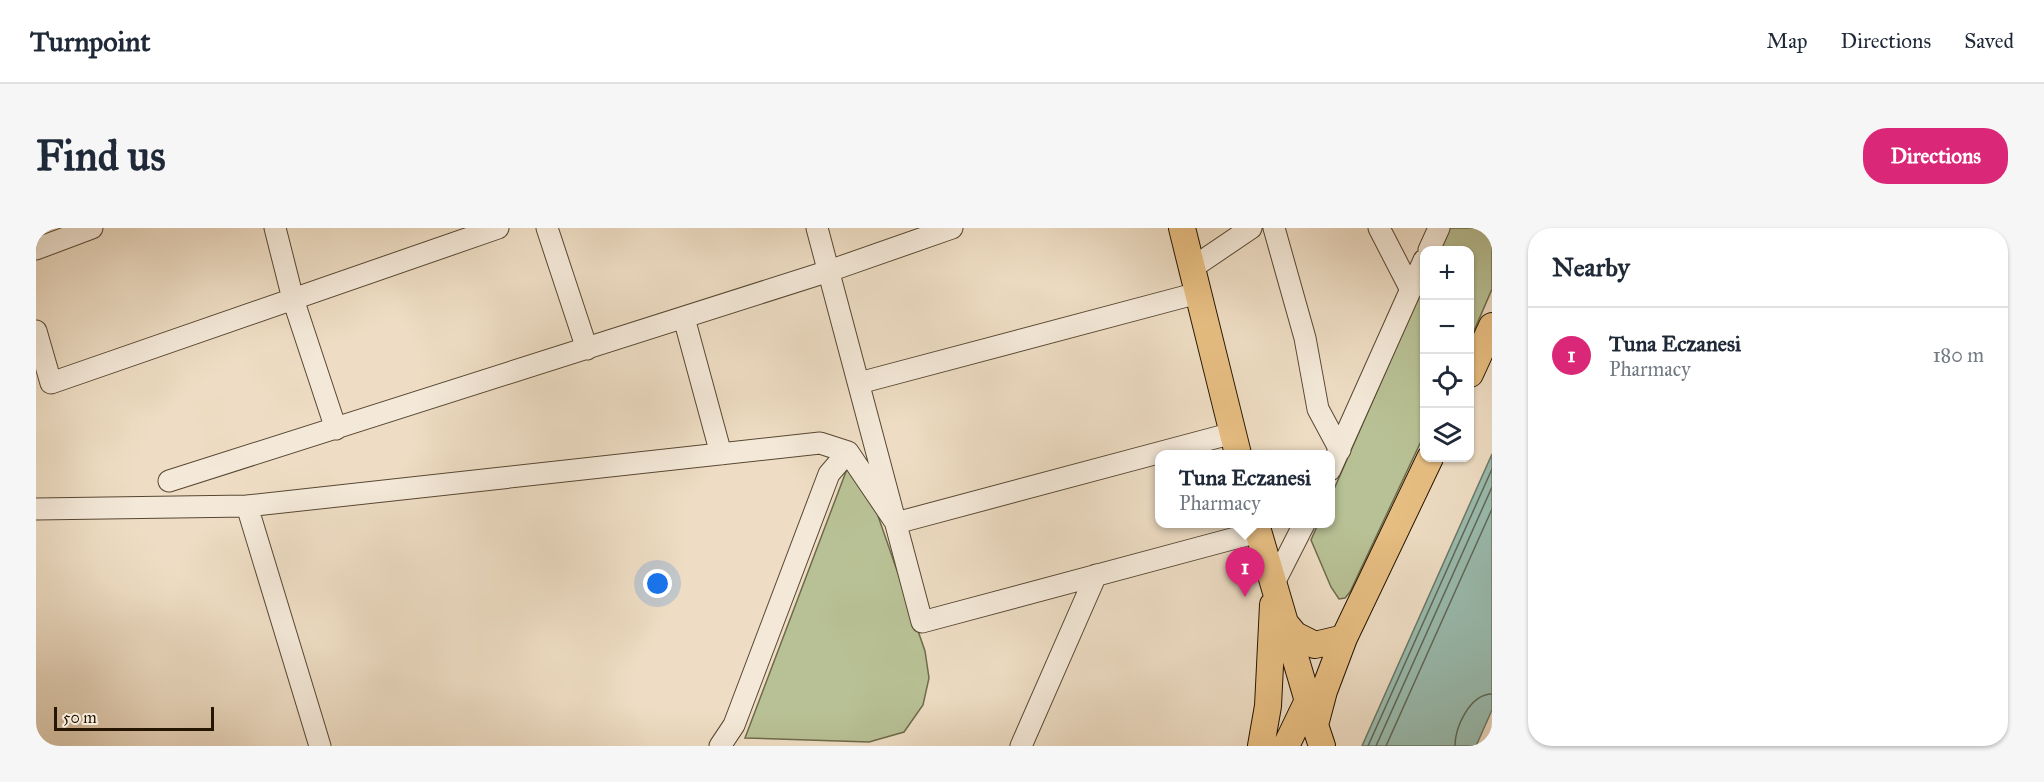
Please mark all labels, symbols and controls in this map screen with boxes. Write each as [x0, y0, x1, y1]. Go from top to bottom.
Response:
text: Turnpoint [30, 24, 150, 59]
text: Map [1767, 28, 1808, 54]
text: Directions [1841, 28, 1931, 54]
text: Saved [1964, 28, 2014, 54]
button: Directions [1863, 128, 2008, 184]
text: Find us [36, 130, 166, 182]
map controls [1420, 246, 1474, 462]
button: + [1420, 246, 1474, 300]
text: Nearby [1552, 251, 1630, 283]
button: − [1420, 300, 1474, 354]
text: Tuna Eczanesi [1609, 330, 1741, 357]
text: 1 [1568, 343, 1575, 367]
text: 180 m [1933, 343, 1984, 367]
button: locate [1420, 354, 1474, 408]
text: Pharmacy [1609, 357, 1691, 381]
button: layers [1420, 408, 1474, 462]
popup [1155, 450, 1335, 528]
text: Tuna Eczanesi [1179, 464, 1311, 491]
text: Pharmacy [1179, 491, 1261, 515]
pin: 1 [1226, 548, 1264, 597]
your location [643, 569, 672, 598]
scale bar [54, 704, 214, 732]
text: 50 m [63, 708, 97, 727]

